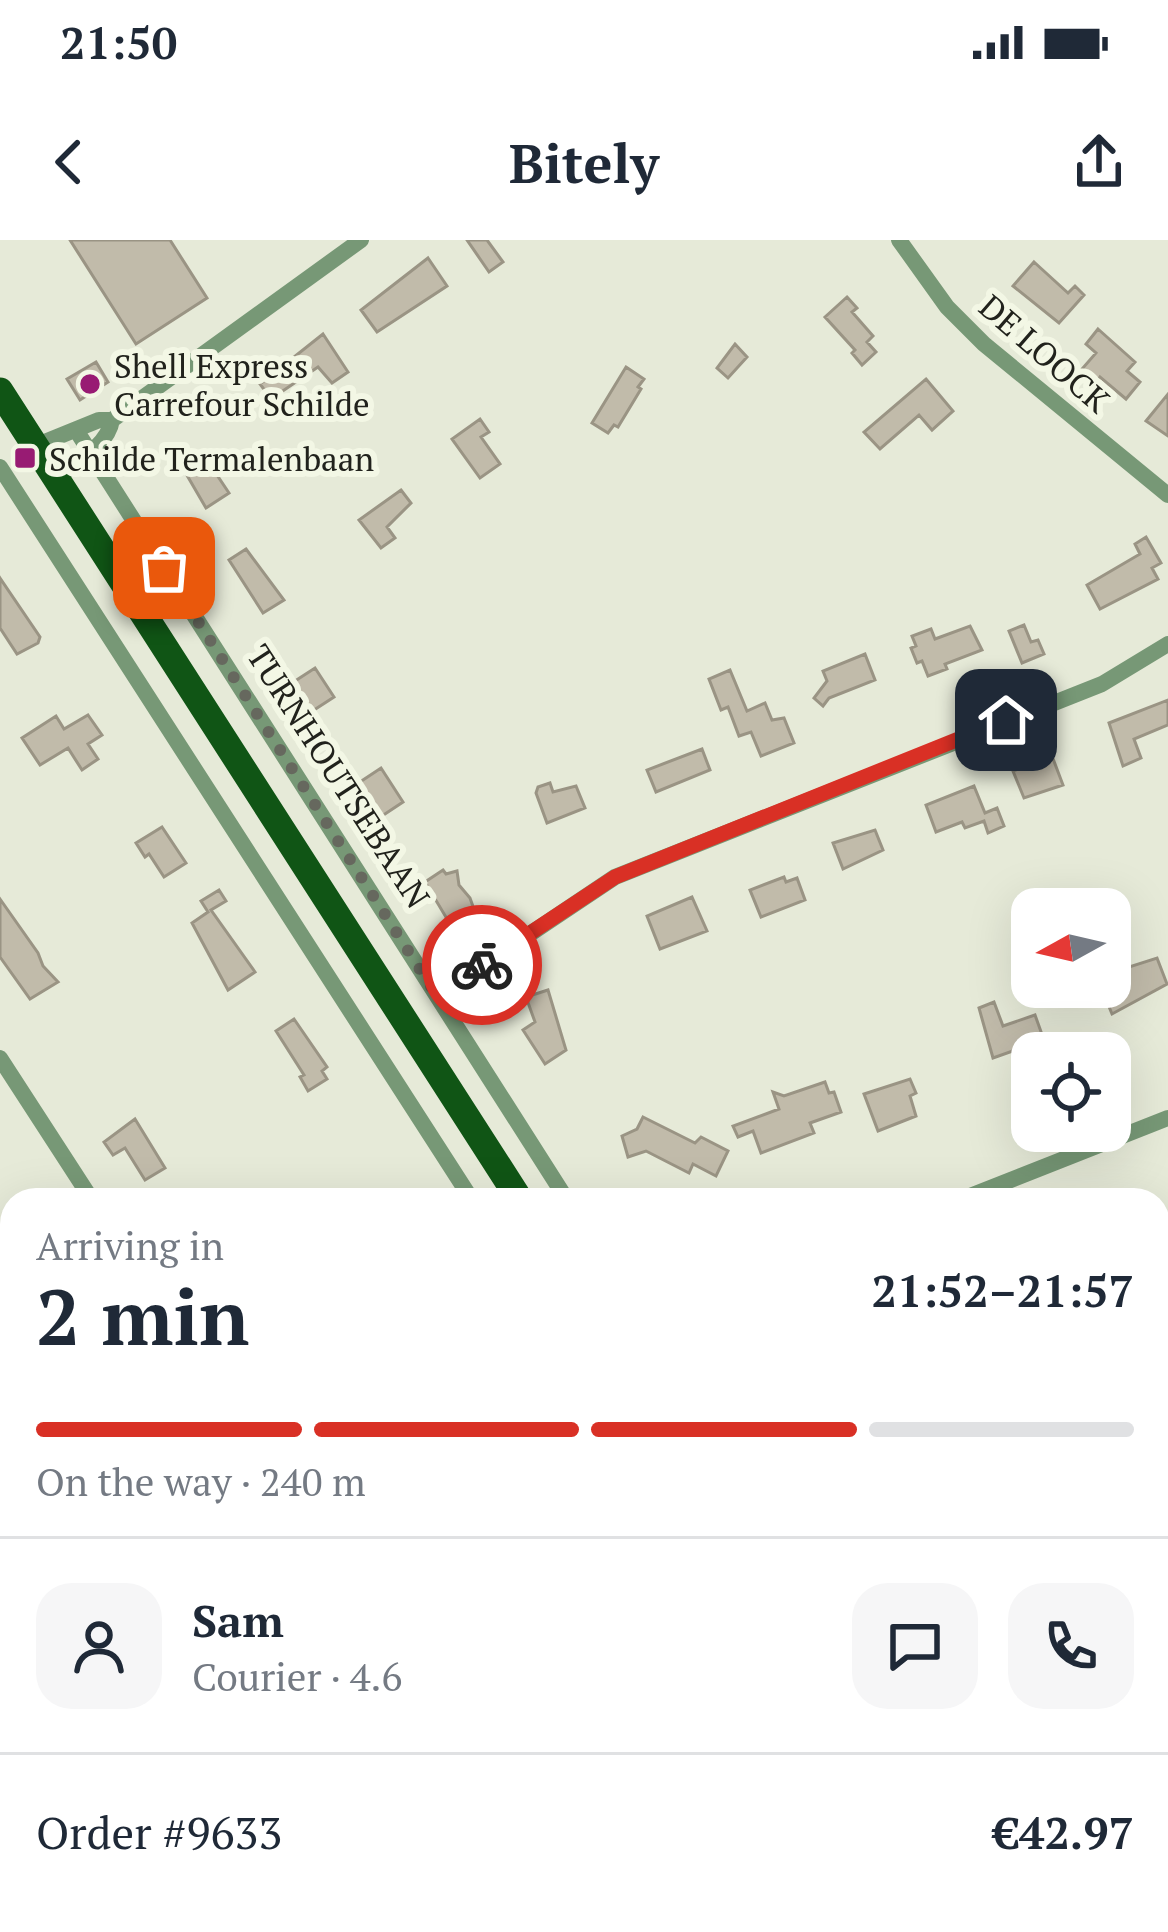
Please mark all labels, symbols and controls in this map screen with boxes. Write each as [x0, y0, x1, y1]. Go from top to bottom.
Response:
text: 21:50 [60, 12, 177, 72]
text: Bitely [509, 127, 659, 198]
icon: back [36, 129, 102, 195]
icon: share [1066, 129, 1132, 195]
street label: DE LOOCK [971, 285, 1120, 422]
place label: Shell Express Carrefour Schilde [114, 344, 370, 425]
marker: Shell Express Carrefour Schilde [77, 371, 103, 397]
place label: Schilde Termalenbaan [49, 437, 374, 480]
marker: Schilde Termalenbaan [12, 445, 38, 471]
pin [113, 517, 215, 619]
icon: bag [131, 535, 197, 601]
street label: TURNHOUTSEBAAN [238, 636, 440, 916]
pin [955, 669, 1057, 771]
icon: home [973, 687, 1039, 753]
north arrow [1011, 888, 1131, 1008]
map controls [1011, 888, 1131, 1152]
courier [422, 905, 542, 1025]
icon: bike [449, 932, 515, 998]
button: locate [1011, 1032, 1131, 1152]
text: Arriving in [36, 1219, 224, 1271]
text: 21:52–21:57 [872, 1260, 1134, 1320]
text: 2 min [36, 1264, 249, 1367]
text: On the way · 240 m [36, 1455, 366, 1507]
button: person [36, 1583, 162, 1709]
button: chat [852, 1583, 978, 1709]
button: phone [1008, 1583, 1134, 1709]
text: Sam [192, 1590, 284, 1650]
text: Courier · 4.6 [192, 1650, 402, 1702]
text: Order #9633 [36, 1802, 282, 1862]
text: €42.97 [994, 1802, 1134, 1862]

